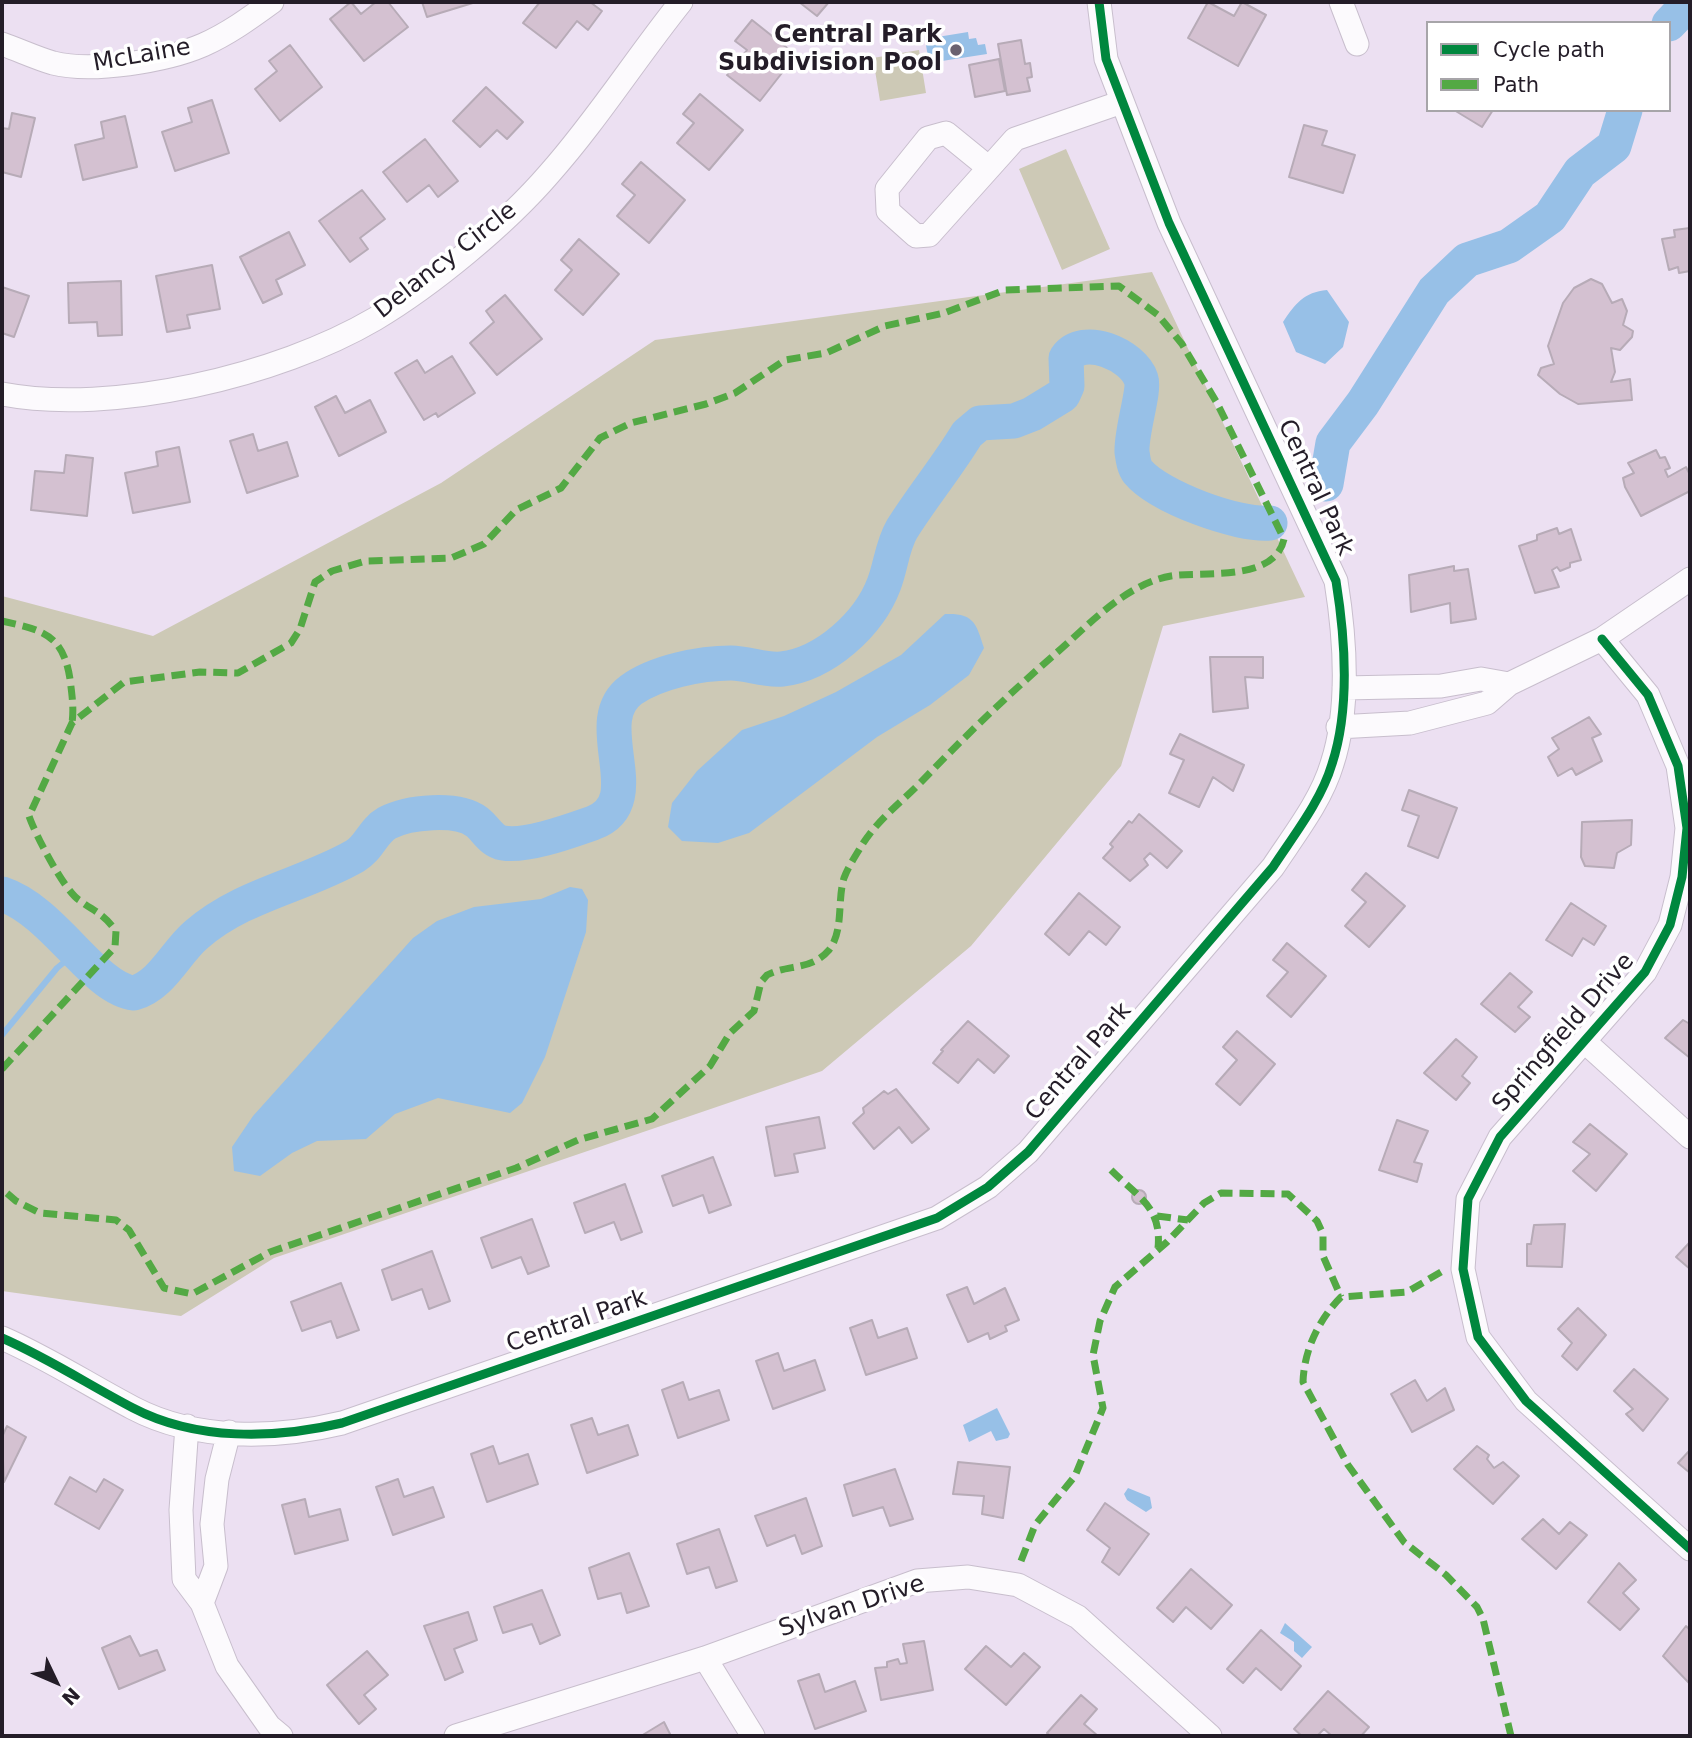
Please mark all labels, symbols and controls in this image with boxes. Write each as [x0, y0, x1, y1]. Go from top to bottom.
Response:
legend [1426, 21, 1671, 112]
place label: Central Park Subdivision Pool [718, 22, 942, 78]
street label: McLaine [91, 33, 193, 79]
text: Cycle path [1493, 38, 1605, 62]
marker: Central Park Subdivision Pool [948, 42, 964, 58]
text: Path [1493, 73, 1539, 97]
street label: Delancy Circle [369, 197, 523, 325]
street label: Central Park [1271, 415, 1359, 561]
street label: Springfield Drive [1487, 948, 1641, 1118]
street label: Central Park [1020, 997, 1138, 1127]
street label: Central Park [503, 1284, 651, 1360]
street label: Sylvan Drive [775, 1570, 929, 1644]
north arrow [21, 1647, 91, 1717]
text: N [58, 1683, 85, 1710]

